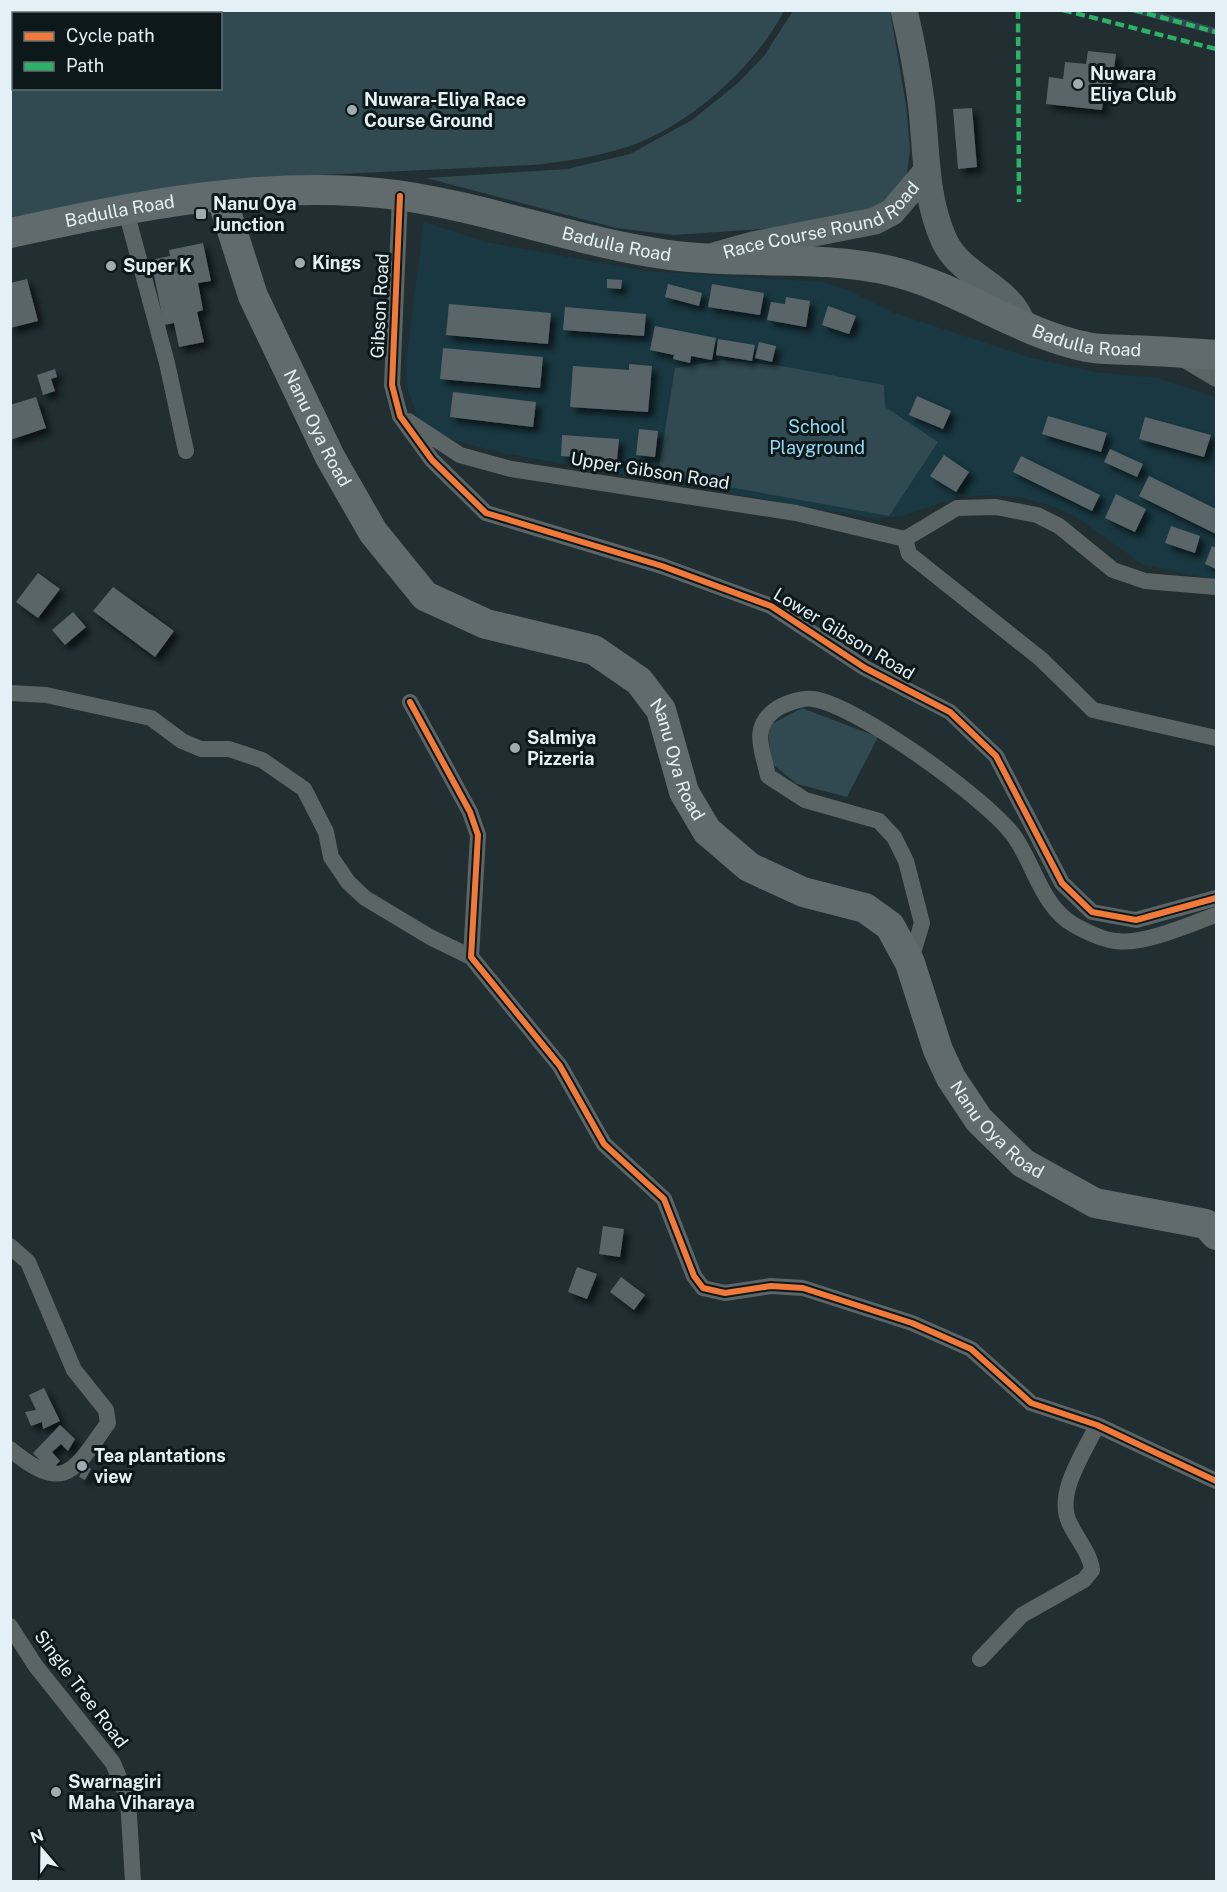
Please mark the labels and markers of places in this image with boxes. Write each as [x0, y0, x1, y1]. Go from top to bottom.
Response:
place label: Nuwara Eliya Club [1090, 63, 1176, 105]
marker: Nuwara Eliya Club [1071, 77, 1085, 91]
place label: Nuwara-Eliya Race Course Ground [364, 89, 526, 131]
marker: Nuwara-Eliya Race Course Ground [345, 103, 359, 117]
place label: Nanu Oya Junction [213, 193, 296, 235]
marker: Nanu Oya Junction [194, 207, 208, 221]
place label: Kings [312, 252, 361, 273]
place label: Super K [123, 255, 192, 276]
marker: Kings [293, 256, 307, 270]
marker: Super K [104, 259, 118, 273]
place label: Salmiya Pizzeria [527, 727, 596, 769]
marker: Salmiya Pizzeria [508, 741, 522, 755]
place label: Tea plantations view [94, 1445, 226, 1487]
marker: Tea plantations view [75, 1459, 89, 1473]
place label: Swarnagiri Maha Viharaya [68, 1771, 195, 1813]
marker: Swarnagiri Maha Viharaya [49, 1785, 63, 1799]

